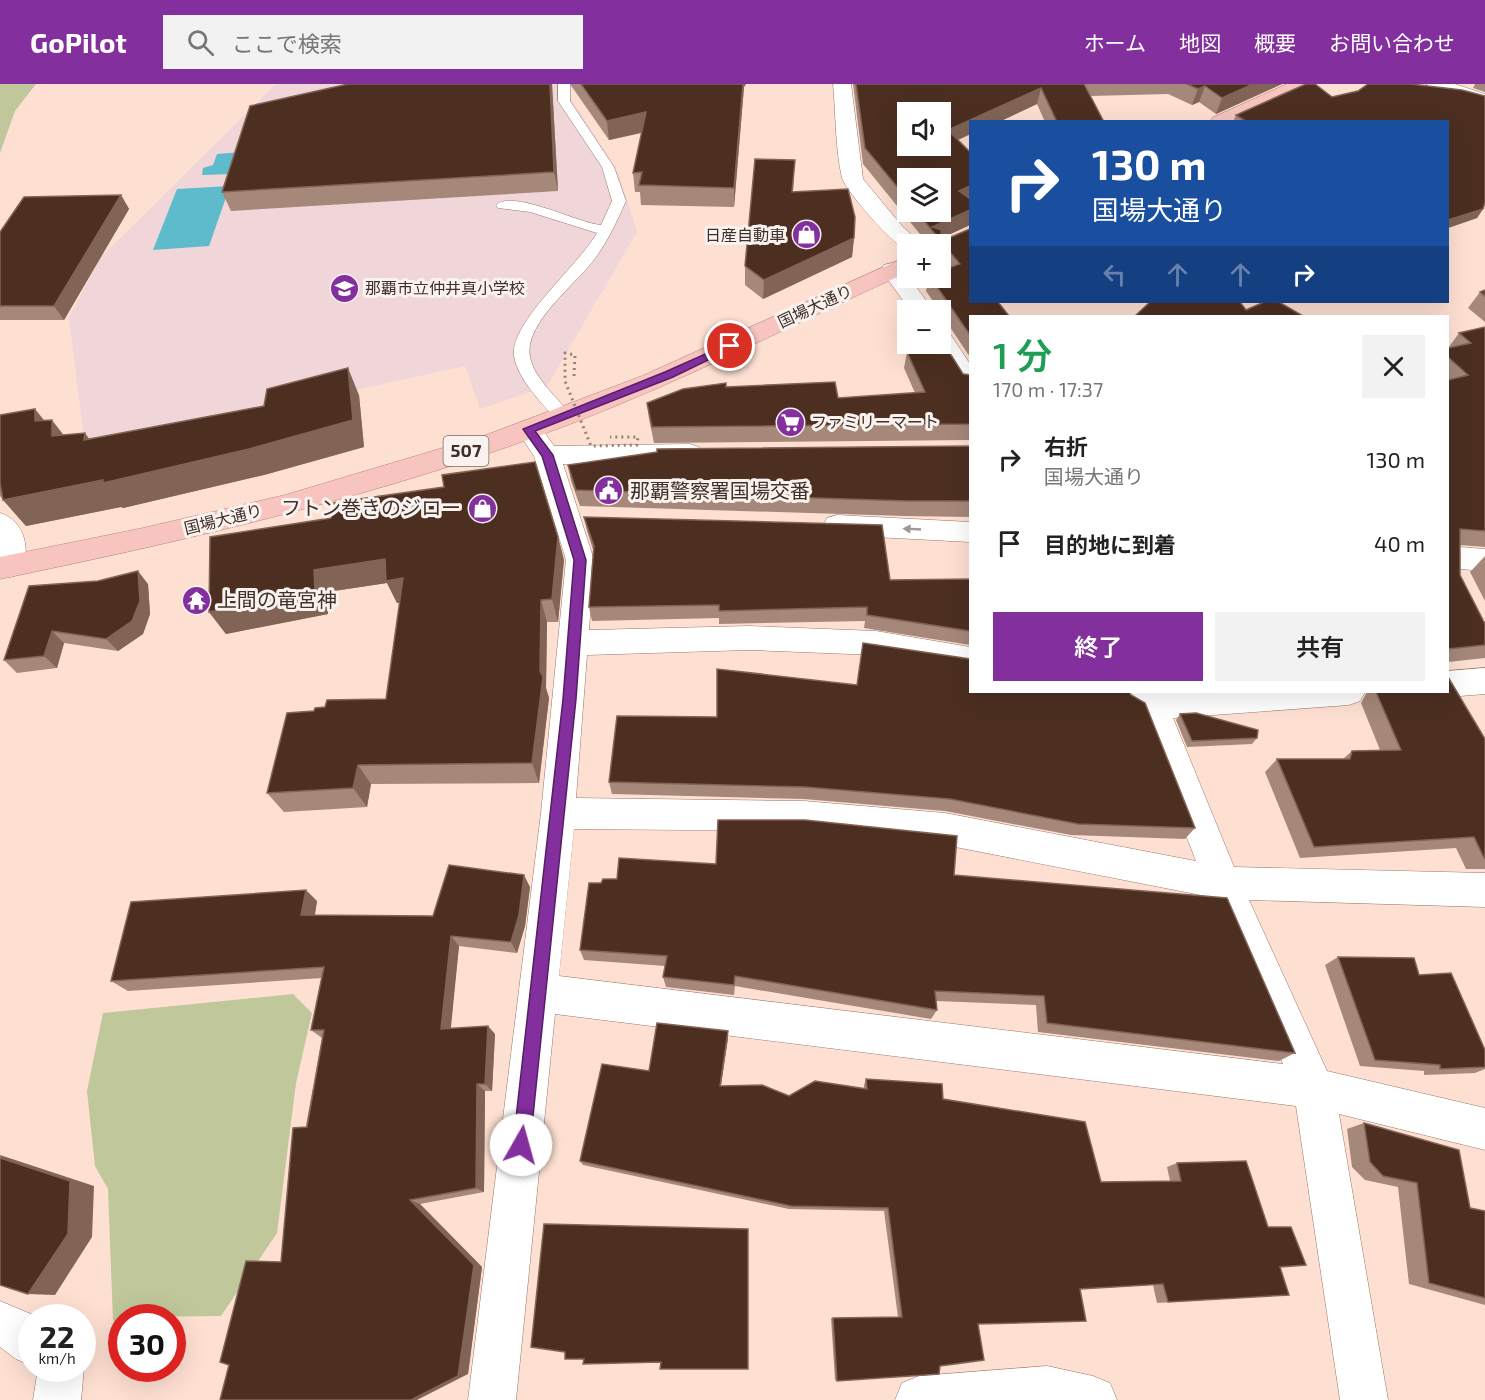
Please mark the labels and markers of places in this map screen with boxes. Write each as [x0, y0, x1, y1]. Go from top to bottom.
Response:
shop icon: 日産自動車 [790, 219, 822, 251]
place label: 日産自動車 [705, 225, 785, 244]
school or university icon: 那覇市立仲井真小学校 [328, 272, 360, 304]
place label: 那覇市立仲井真小学校 [365, 278, 525, 297]
pin [704, 320, 755, 371]
supermarket icon: ファミリーマート [774, 406, 806, 438]
place label: ファミリーマート [811, 412, 939, 431]
public building icon: 那覇警察署国場交番 [593, 475, 625, 507]
place label: 那覇警察署国場交番 [630, 478, 810, 502]
shop icon: フトン巻きのジロー [466, 492, 498, 524]
place label: フトン巻きのジロー [281, 495, 461, 519]
temple icon: 上間の竜宮神 [180, 584, 212, 616]
place label: 上間の竜宮神 [217, 587, 337, 611]

